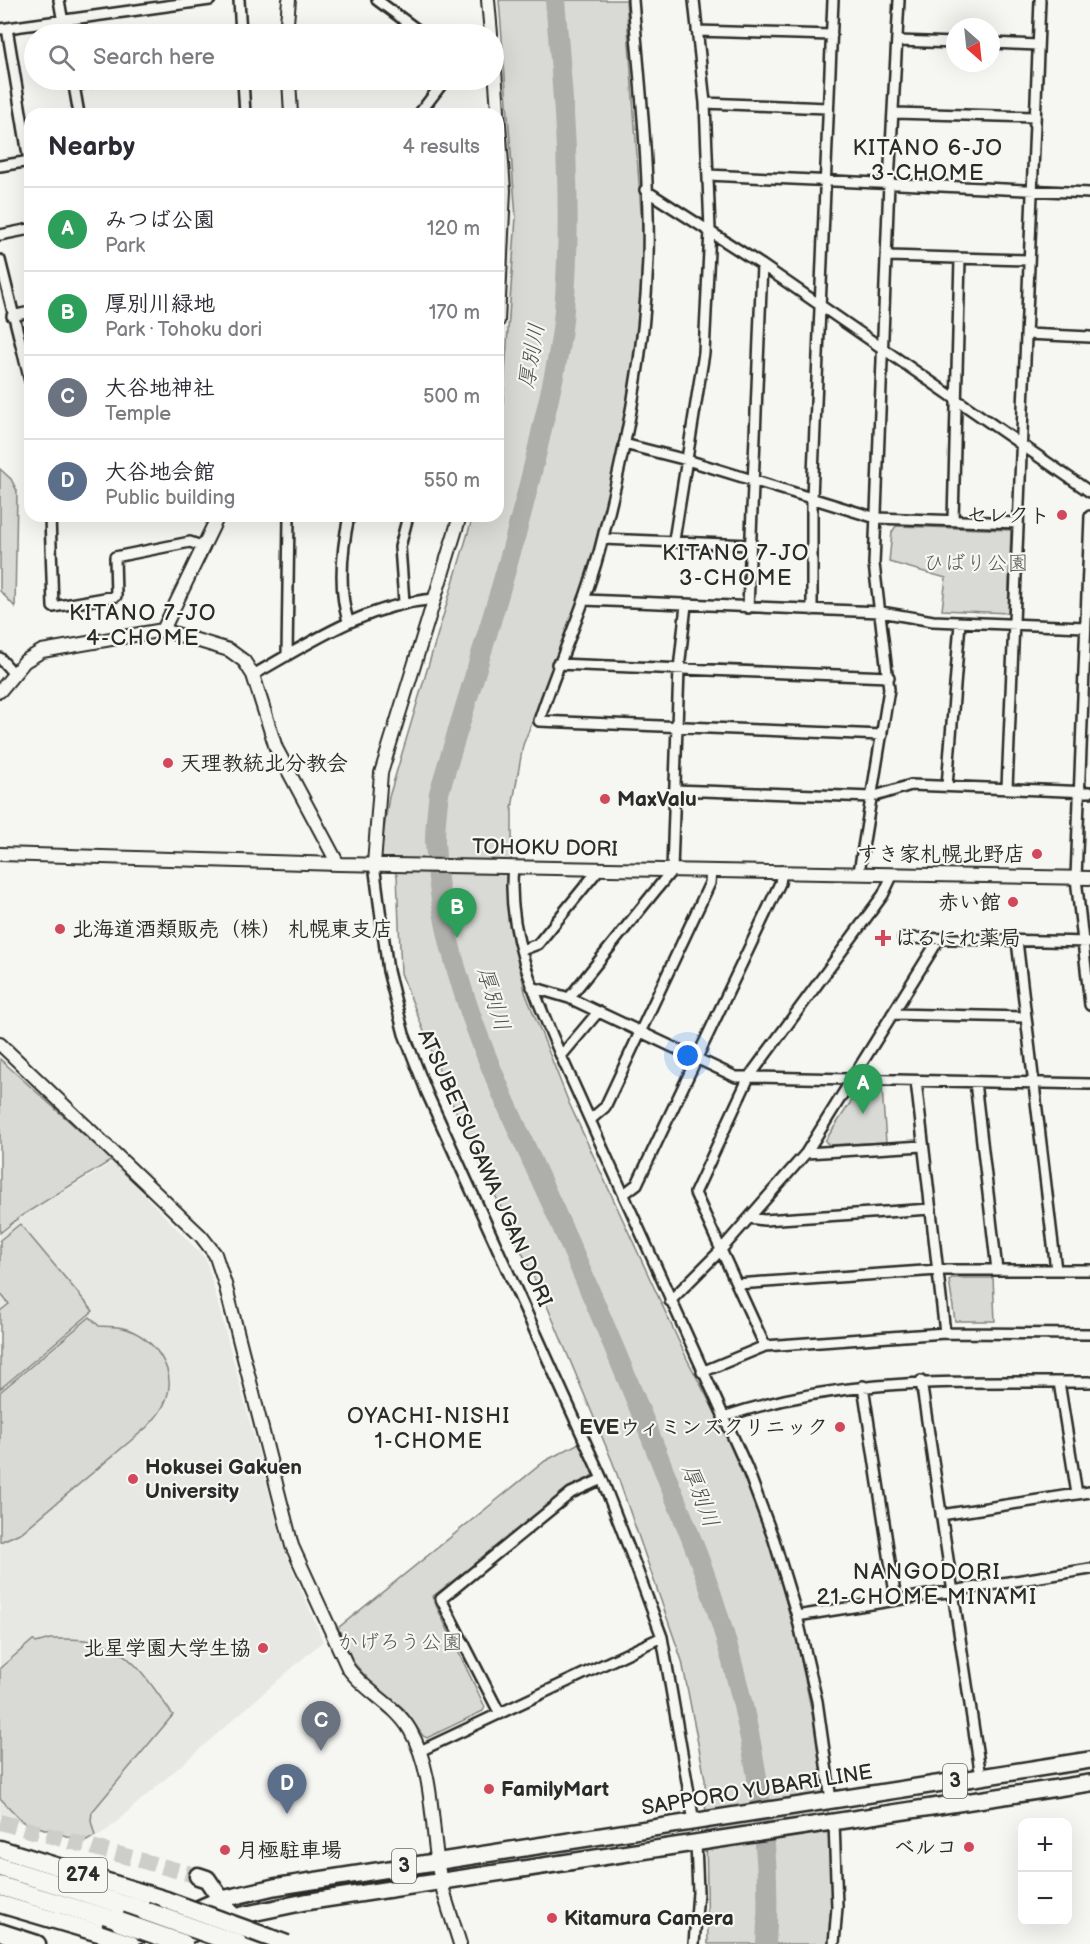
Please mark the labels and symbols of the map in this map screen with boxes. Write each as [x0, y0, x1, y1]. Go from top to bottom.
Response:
north arrow [946, 18, 1000, 72]
district label: KITANO 6-JO 3-CHOME [852, 135, 1004, 187]
water label: 厚別川 [513, 321, 551, 391]
place label: セレクト [966, 503, 1050, 528]
marker: セレクト [1055, 508, 1069, 522]
district label: KITANO 7-JO 3-CHOME [662, 540, 810, 592]
park label: ひばり公園 [924, 551, 1029, 576]
district label: KITANO 7-JO 4-CHOME [69, 600, 217, 652]
place label: 天理教統北分教会 [180, 751, 348, 776]
marker: 天理教統北分教会 [161, 756, 175, 770]
place label: MaxValu [617, 787, 697, 812]
marker: MaxValu [598, 792, 612, 806]
street label: TOHOKU DORI [472, 834, 618, 862]
place label: すき家札幌北野店 [857, 842, 1025, 867]
marker: すき家札幌北野店 [1030, 847, 1044, 861]
pin: B [438, 888, 476, 938]
place label: 赤い館 [938, 890, 1001, 915]
marker: 赤い館 [1006, 895, 1020, 909]
place label: 北海道酒類販売（株） 札幌東支店 [72, 917, 393, 942]
marker: 北海道酒類販売（株） 札幌東支店 [53, 922, 67, 936]
place label: はるにれ薬局 [895, 926, 1021, 951]
marker: はるにれ薬局 [876, 931, 890, 945]
water label: 厚別川 [470, 963, 516, 1035]
street label: ATSUBETSUGAWA UGAN DORI [412, 1025, 558, 1311]
your location [673, 1041, 702, 1070]
pin: A [844, 1064, 882, 1114]
district label: OYACHI-NISHI 1-CHOME [347, 1403, 511, 1455]
place label: EVEウィミンズクリニック [579, 1415, 828, 1440]
marker: EVEウィミンズクリニック [833, 1420, 847, 1434]
place label: Hokusei Gakuen University [145, 1455, 302, 1504]
water label: 厚別川 [676, 1460, 724, 1532]
marker: Hokusei Gakuen University [126, 1472, 140, 1486]
district label: NANGODORI 21-CHOME MINAMI [816, 1559, 1038, 1611]
park label: かげろう公園 [337, 1630, 463, 1655]
place label: 北星学園大学生協 [83, 1636, 251, 1661]
marker: 北星学園大学生協 [256, 1641, 270, 1655]
pin: C [302, 1702, 340, 1751]
street label: SAPPORO YUBARI LINE [640, 1759, 874, 1821]
pin: D [268, 1764, 306, 1814]
road number: 3 [943, 1764, 967, 1798]
place label: FamilyMart [501, 1777, 609, 1802]
marker: FamilyMart [482, 1782, 496, 1796]
place label: ベルコ [894, 1835, 957, 1860]
place label: 月極駐車場 [237, 1838, 342, 1863]
marker: ベルコ [962, 1840, 976, 1854]
marker: 月極駐車場 [218, 1843, 232, 1857]
road number: 3 [392, 1849, 416, 1883]
road number: 274 [59, 1858, 107, 1892]
place label: Kitamura Camera [564, 1906, 734, 1931]
marker: Kitamura Camera [545, 1911, 559, 1925]

